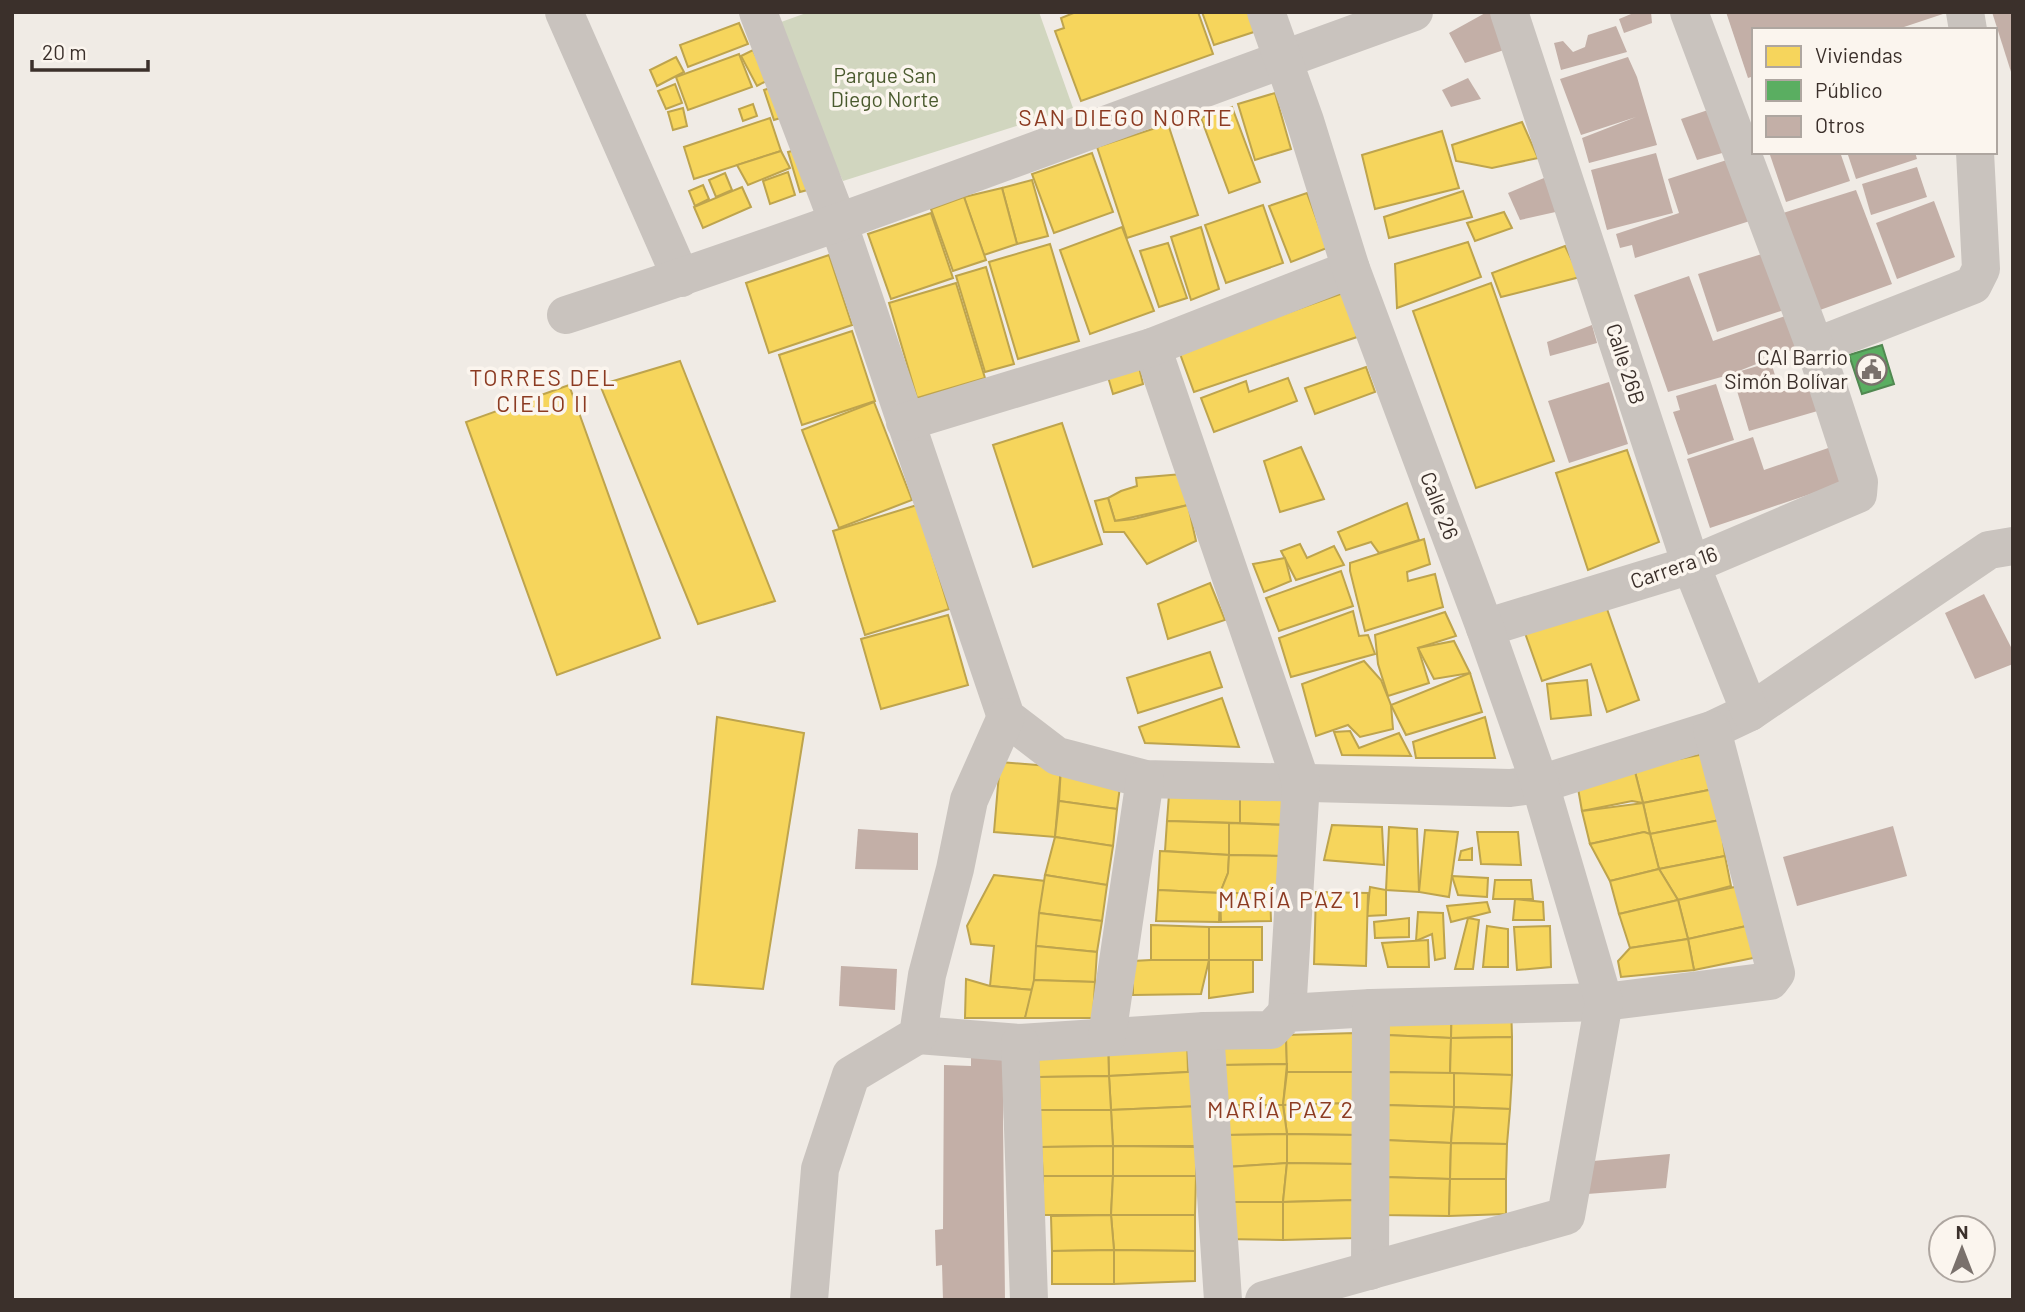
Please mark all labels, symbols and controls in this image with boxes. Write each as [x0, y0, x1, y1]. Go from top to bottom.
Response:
scale bar [32, 28, 147, 72]
legend [1752, 28, 1997, 154]
text: 20 m [42, 39, 87, 64]
text: Viviendas [1815, 42, 1903, 67]
park label: Parque San Diego Norte [831, 62, 939, 111]
text: Público [1815, 77, 1883, 102]
district label: SAN DIEGO NORTE [1018, 103, 1234, 131]
text: Otros [1815, 112, 1865, 137]
street label: Calle 26B [1602, 320, 1651, 407]
place label: CAI Barrio Simón Bolívar [1724, 344, 1848, 393]
public building icon: CAI Barrio Simón Bolívar [1854, 353, 1888, 387]
district label: TORRES DEL CIELO II [469, 363, 617, 417]
street label: Calle 26 [1416, 468, 1465, 543]
street label: Carrera 16 [1627, 540, 1720, 593]
district label: MARÍA PAZ 1 [1218, 885, 1362, 913]
district label: MARÍA PAZ 2 [1207, 1095, 1355, 1123]
north arrow [1927, 1214, 1997, 1284]
text: N [1956, 1220, 1968, 1243]

